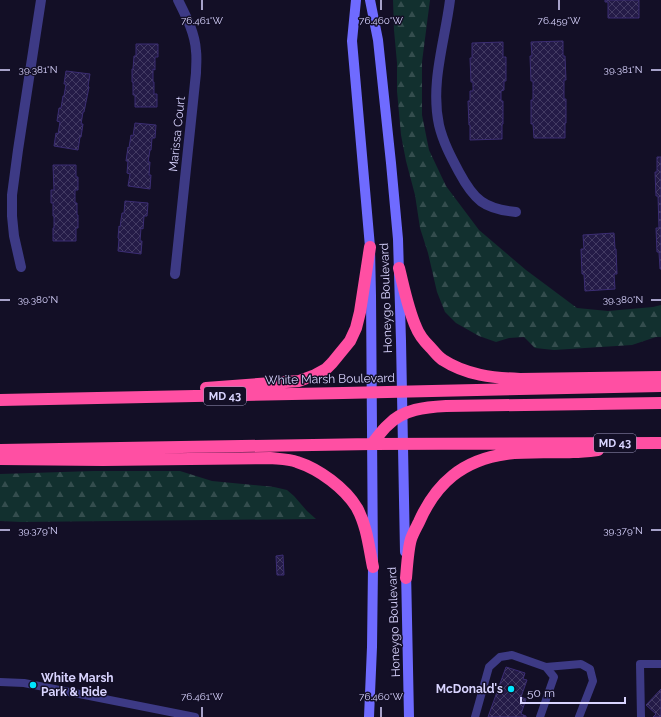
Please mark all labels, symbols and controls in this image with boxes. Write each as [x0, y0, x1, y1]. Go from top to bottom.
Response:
text: 76.461°W [181, 15, 224, 26]
text: 76.460°W [359, 15, 403, 26]
text: 76.459°W [538, 15, 581, 26]
text: 39.381°N [19, 64, 57, 75]
text: 39.381°N [604, 64, 642, 75]
street label: Marissa Court [166, 96, 188, 172]
street label: Honeygo Boulevard [377, 243, 395, 353]
text: 39.380°N [18, 294, 58, 305]
text: 39.380°N [603, 294, 643, 305]
street label: White Marsh Boulevard [265, 371, 395, 387]
road number: MD 43 [204, 387, 246, 405]
road number: MD 43 [594, 434, 636, 452]
text: 39.379°N [18, 525, 58, 536]
text: 39.379°N [603, 525, 643, 536]
street label: Honeygo Boulevard [385, 567, 403, 677]
place label: White Marsh Park & Ride [41, 671, 114, 699]
scale bar [521, 679, 625, 705]
marker: White Marsh Park & Ride [28, 680, 38, 690]
place label: McDonald's [436, 682, 503, 696]
marker: McDonald's [506, 684, 516, 694]
text: 50 m [527, 686, 555, 700]
text: 76.461°W [181, 691, 224, 702]
text: 76.460°W [359, 691, 403, 702]

